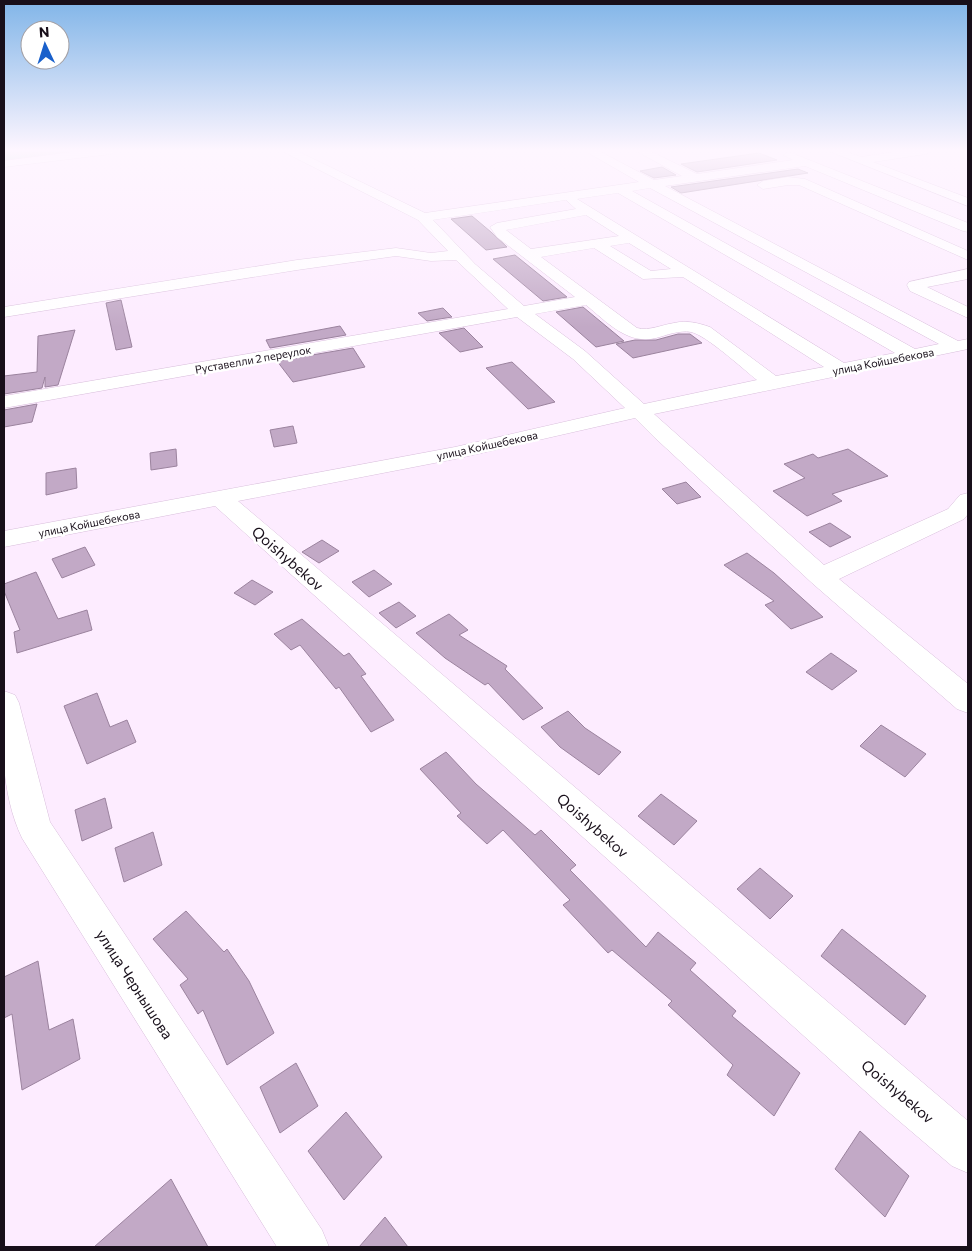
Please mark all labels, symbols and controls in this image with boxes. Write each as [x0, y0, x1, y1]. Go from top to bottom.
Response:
north arrow [20, 20, 70, 70]
text: N [38, 23, 50, 40]
street label: Руставелли 2 переулок [194, 342, 312, 376]
street label: улица Койшебекова [831, 345, 935, 377]
street label: улица Койшебекова [435, 428, 539, 462]
street label: улица Койшебекова [37, 507, 141, 539]
street label: Qoishybekov [248, 522, 328, 594]
street label: Qoishybekov [553, 789, 633, 861]
street label: улица Чернышова [93, 926, 177, 1042]
street label: Qoishybekov [858, 1055, 938, 1127]

